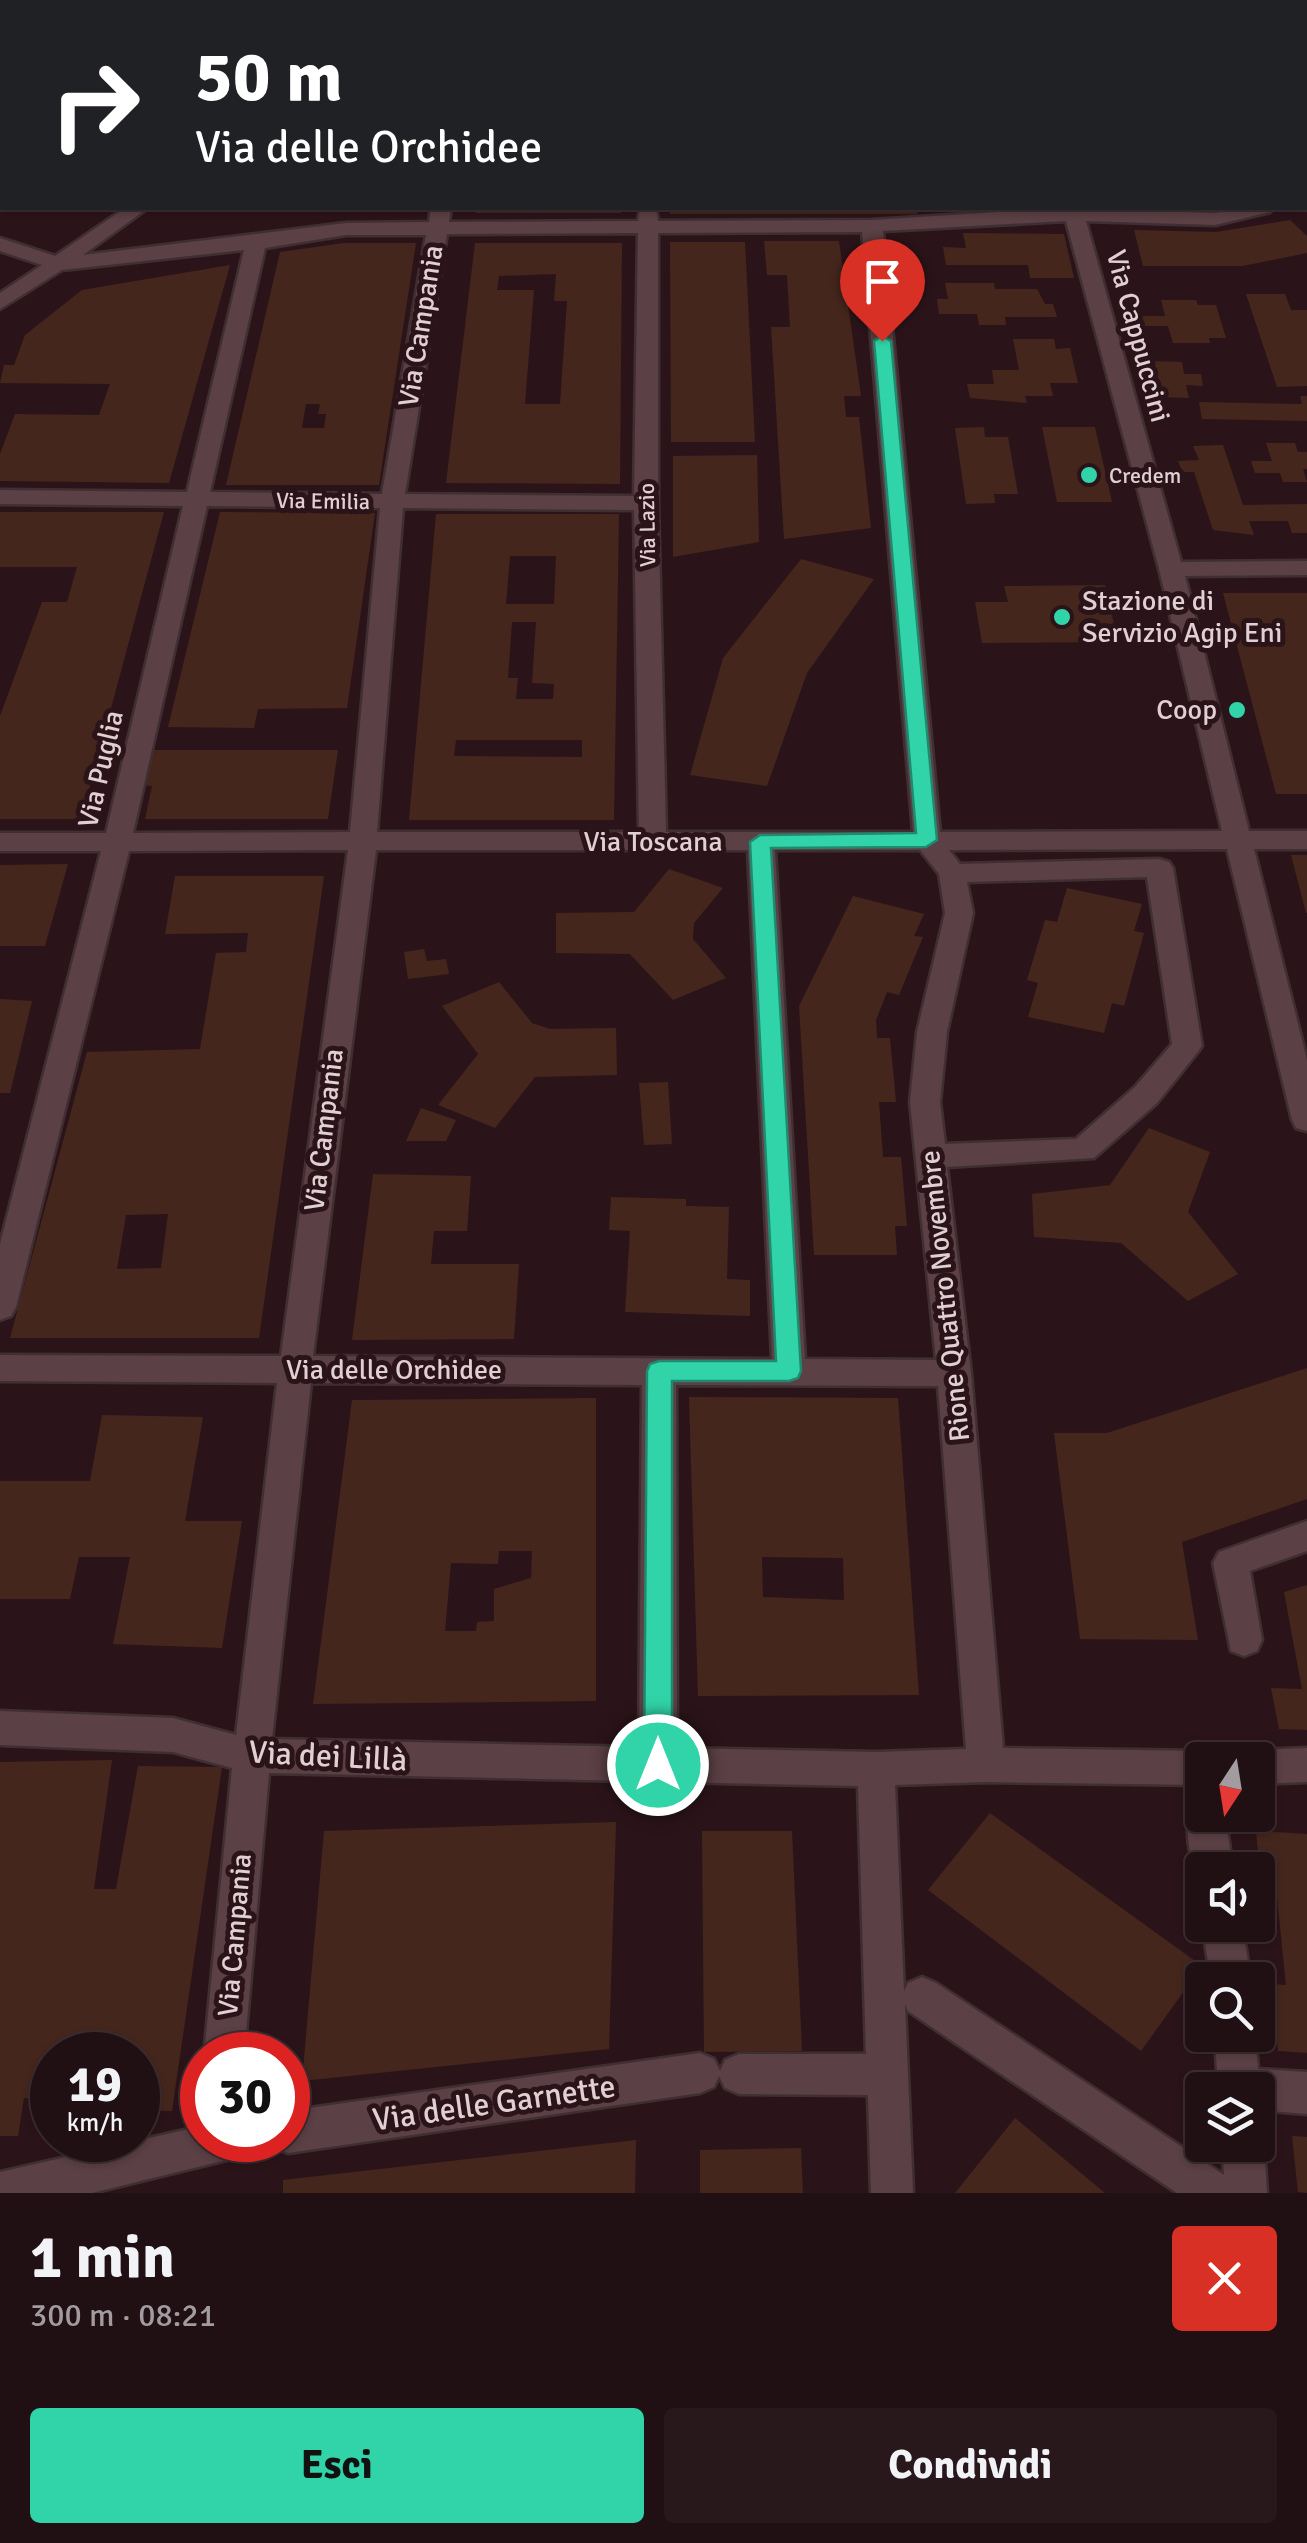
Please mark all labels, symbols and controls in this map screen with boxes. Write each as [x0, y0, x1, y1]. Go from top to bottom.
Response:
text: 50 m [195, 34, 343, 120]
icon: right [30, 40, 160, 170]
text: Via delle Orchidee [195, 120, 542, 175]
pin [840, 239, 925, 342]
street label: Via Campania [391, 243, 451, 409]
street label: Via Cappuccini [1099, 246, 1177, 426]
icon: arrive [855, 254, 910, 309]
place label: Credem [1109, 462, 1181, 489]
marker: Credem [1078, 464, 1100, 486]
street label: Via Lazio [633, 483, 661, 567]
street label: Via Emilia [276, 487, 370, 515]
place label: Stazione di Servizio Agip Eni [1082, 584, 1282, 650]
marker: Stazione di Servizio Agip Eni [1051, 606, 1073, 628]
place label: Coop [1156, 693, 1217, 727]
marker: Coop [1226, 699, 1248, 721]
street label: Via Puglia [71, 707, 131, 831]
street label: Via Toscana [583, 825, 723, 859]
street label: Via Campania [297, 1047, 351, 1213]
street label: Rione Quattro Novembre [913, 1149, 977, 1443]
street label: Via delle Orchidee [286, 1353, 502, 1387]
position arrow [606, 1713, 710, 1817]
street label: Via dei Lillà [248, 1732, 408, 1780]
north arrow [1185, 1742, 1275, 1832]
map controls [1185, 1742, 1275, 2162]
street label: Via Campania [211, 1852, 259, 2018]
button: sound [1185, 1852, 1275, 1942]
button: search [1185, 1962, 1275, 2052]
speed limit sign: 30 [180, 2032, 310, 2162]
text: 19 [68, 2054, 122, 2116]
street label: Via delle Garnette [370, 2067, 618, 2139]
button: layers [1185, 2072, 1275, 2162]
text: km/h [67, 2107, 123, 2138]
text: 1 min [30, 2221, 175, 2295]
button: close [1172, 2226, 1277, 2331]
text: 300 m · 08:21 [30, 2296, 216, 2335]
button: Esci [30, 2408, 644, 2523]
button: Condividi [664, 2408, 1277, 2523]

